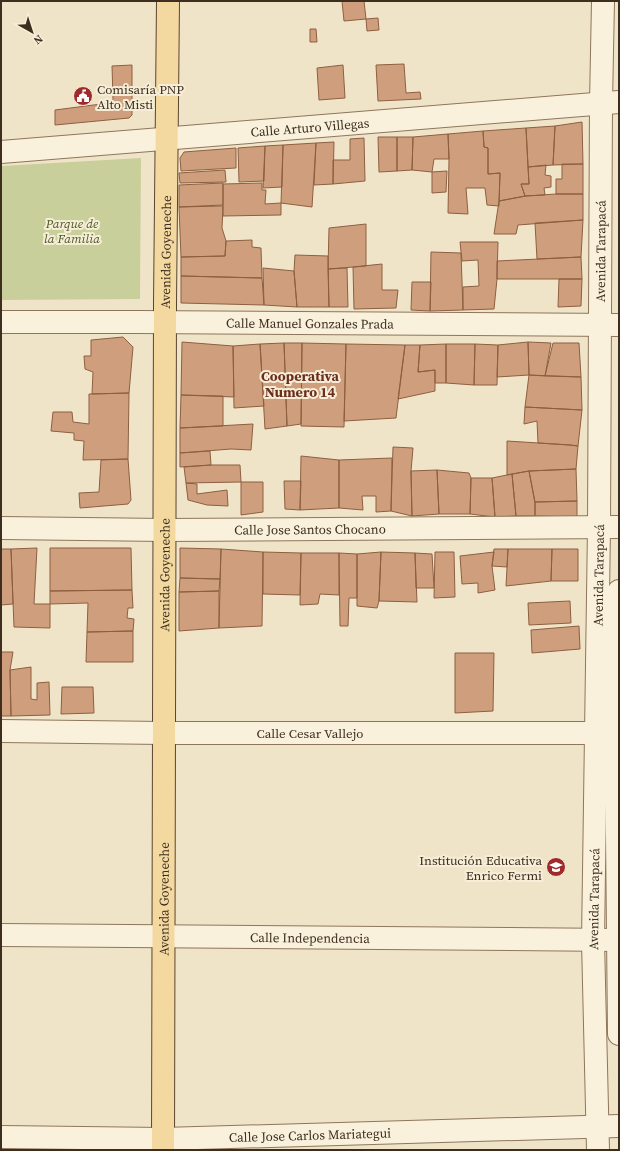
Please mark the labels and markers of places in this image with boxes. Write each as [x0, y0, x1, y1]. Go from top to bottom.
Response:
place label: Comisaría PNP Alto Misti [97, 81, 184, 113]
public building icon: Comisaría PNP Alto Misti [72, 85, 94, 107]
place label: Institución Educativa Enrico Fermi [419, 852, 542, 884]
school or university icon: Institución Educativa Enrico Fermi [545, 856, 567, 878]

